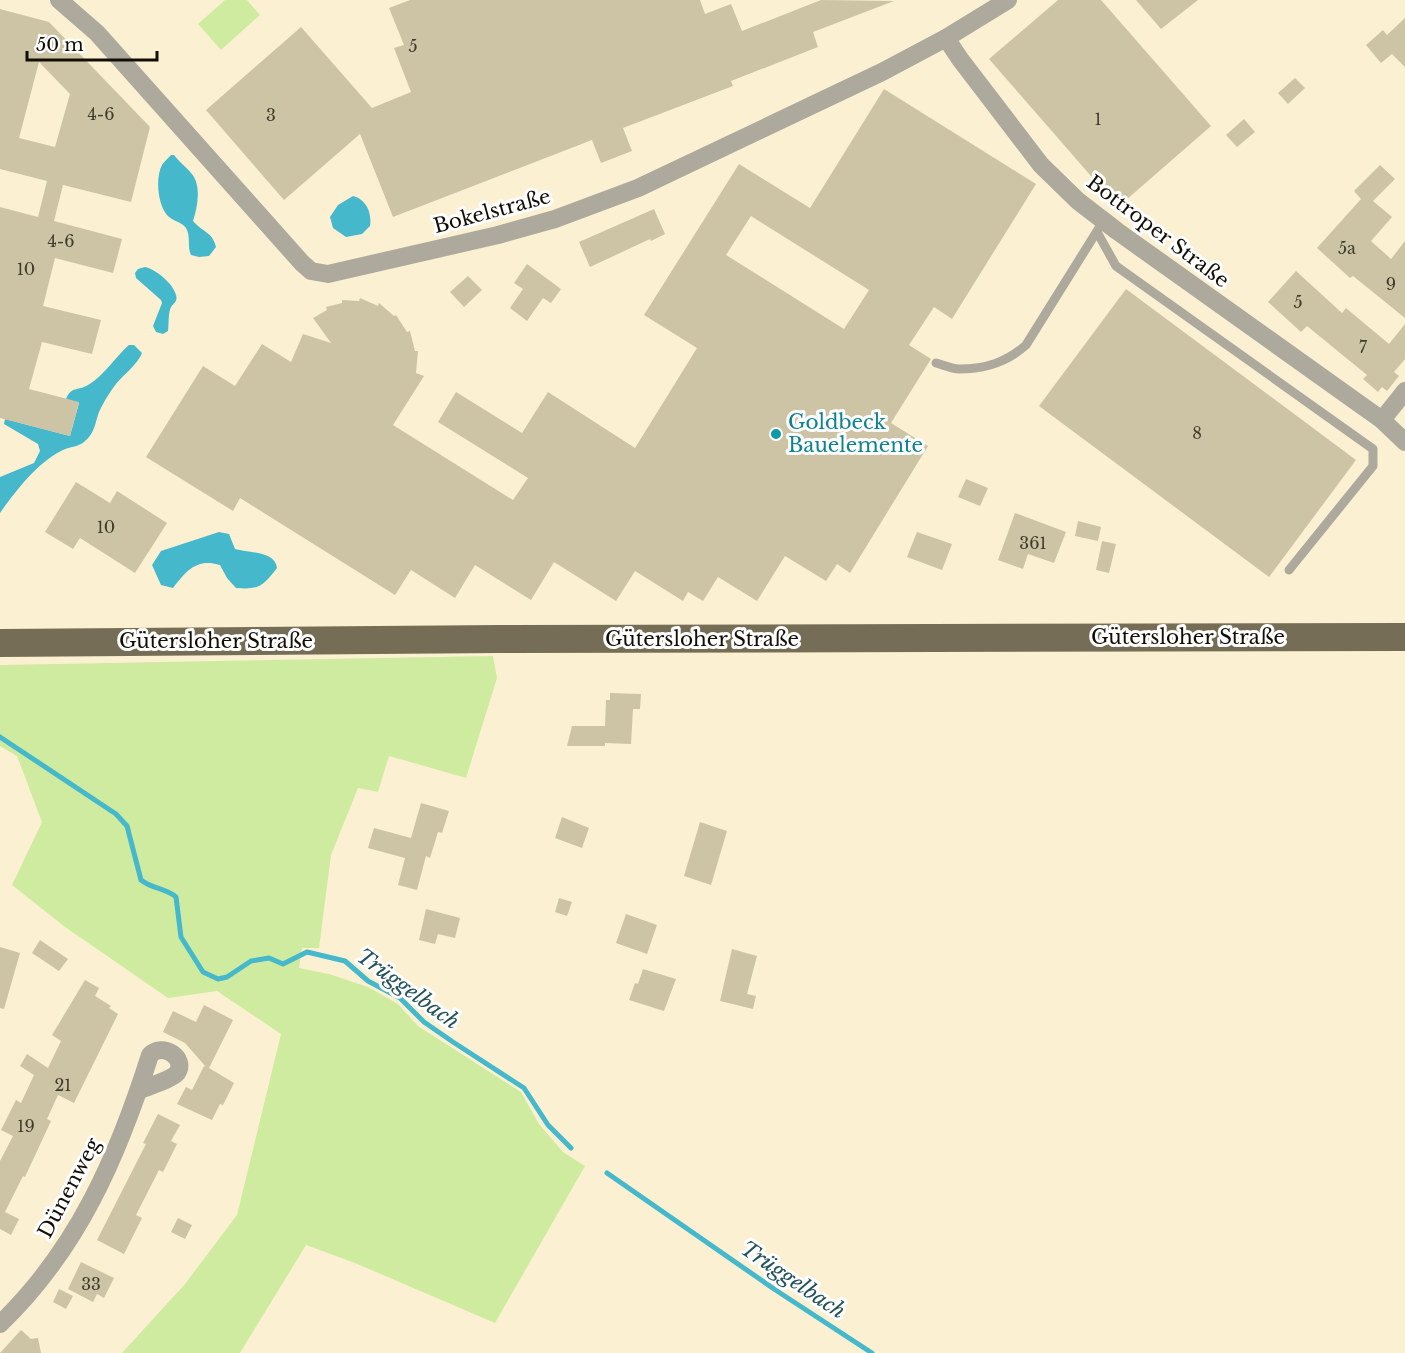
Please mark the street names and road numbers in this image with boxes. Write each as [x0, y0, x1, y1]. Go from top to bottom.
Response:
street label: Bottroper Straße [1082, 170, 1234, 292]
street label: Bokelstraße [431, 184, 553, 238]
street label: Gütersloher Straße [1091, 625, 1285, 649]
street label: Gütersloher Straße [605, 627, 799, 651]
street label: Gütersloher Straße [119, 629, 313, 653]
street label: Dünenweg [33, 1133, 106, 1242]

